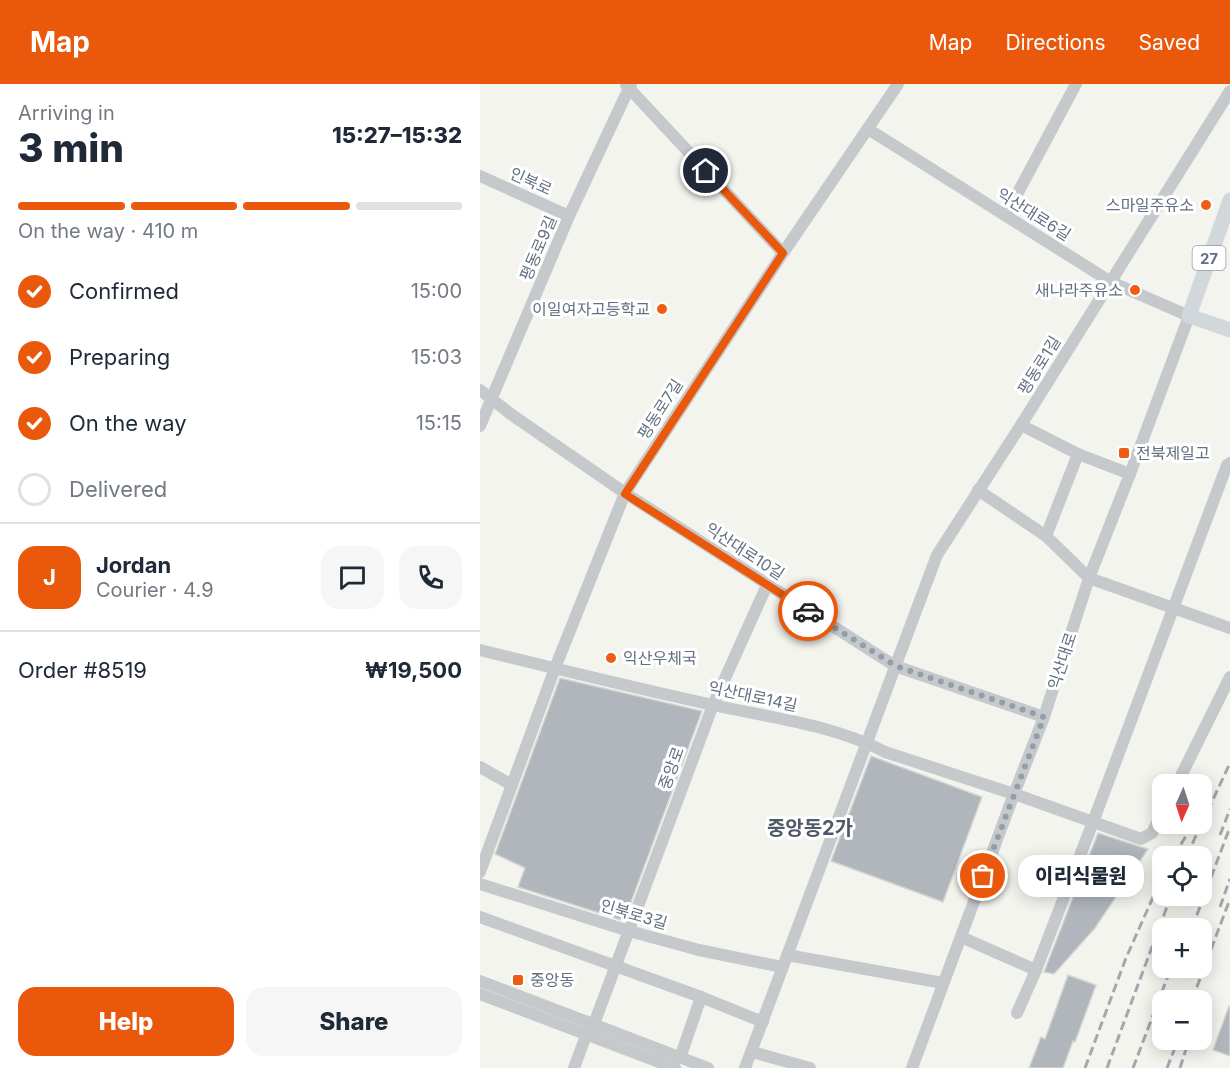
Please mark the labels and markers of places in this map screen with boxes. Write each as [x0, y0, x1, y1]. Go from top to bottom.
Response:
pin [680, 145, 731, 196]
place label: 스마일주유소 [1106, 195, 1194, 215]
marker: 스마일주유소 [1199, 198, 1213, 212]
place label: 새나라주유소 [1035, 280, 1123, 300]
marker: 새나라주유소 [1128, 283, 1142, 297]
place label: 이일여자고등학교 [532, 299, 650, 319]
marker: 이일여자고등학교 [655, 302, 669, 316]
place label: 전북제일고 [1136, 443, 1210, 463]
marker: 전북제일고 [1117, 446, 1131, 460]
place label: 익산우체국 [623, 648, 697, 668]
marker: 익산우체국 [604, 651, 618, 665]
pin [957, 850, 1008, 901]
callout: 이리식물원 [1019, 855, 1145, 897]
place label: 중앙동 [530, 970, 574, 990]
marker: 중앙동 [511, 973, 525, 987]

